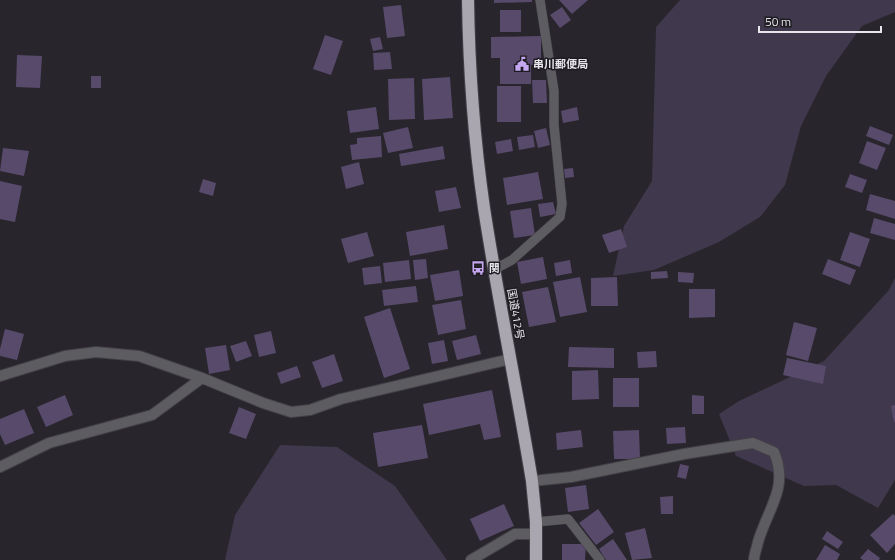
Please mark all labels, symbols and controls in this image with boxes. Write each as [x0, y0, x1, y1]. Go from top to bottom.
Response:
scale bar [759, 8, 881, 34]
text: 50 m [765, 12, 791, 31]
public building icon: 串川郵便局 [514, 56, 530, 72]
place label: 串川郵便局 [533, 56, 588, 72]
bus stop icon: 関 [470, 260, 486, 276]
place label: 関 [489, 260, 500, 276]
street label: 国道412号 [504, 287, 528, 341]

